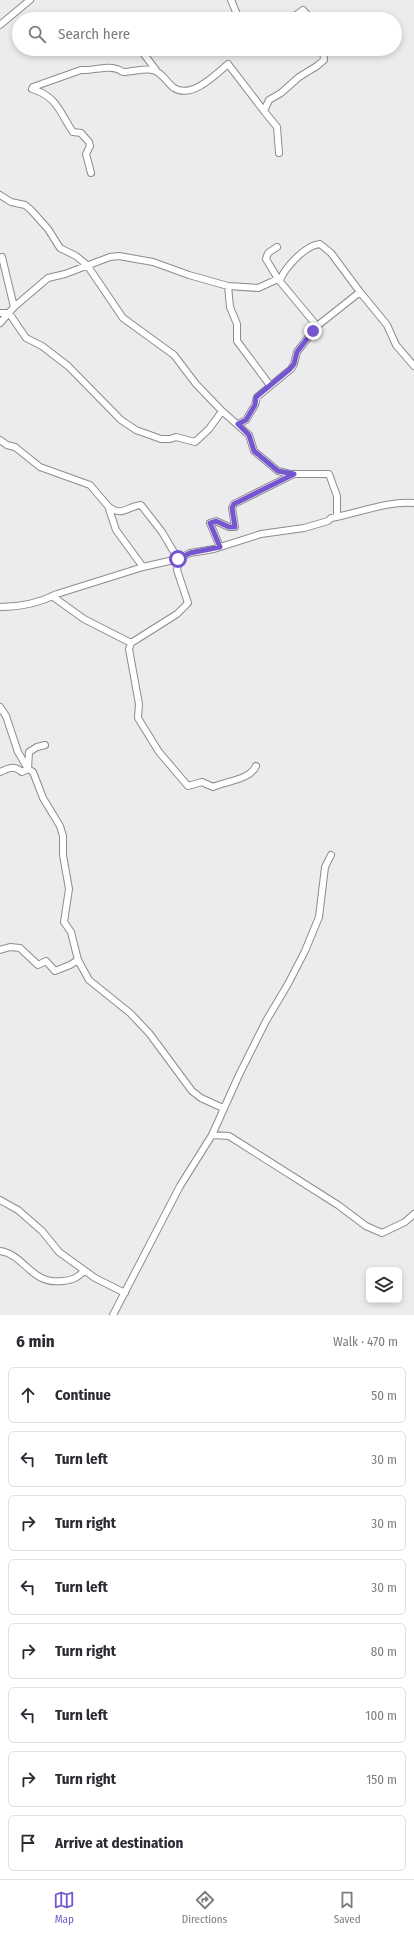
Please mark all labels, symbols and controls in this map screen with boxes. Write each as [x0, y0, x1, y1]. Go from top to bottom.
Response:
search box [12, 12, 402, 56]
icon: search [26, 23, 48, 45]
text: Search here [58, 25, 130, 43]
route end [304, 322, 322, 340]
route start [169, 550, 187, 568]
map controls [366, 1267, 402, 1303]
button: layers [366, 1267, 402, 1303]
text: 6 min [16, 1331, 55, 1352]
text: Walk · 470 m [333, 1334, 398, 1349]
icon: ahead [17, 1384, 39, 1406]
text: Continue [55, 1386, 111, 1404]
text: 50 m [371, 1388, 397, 1403]
icon: left [17, 1448, 39, 1470]
text: Turn left [55, 1450, 108, 1468]
text: 30 m [371, 1452, 397, 1467]
icon: right [17, 1512, 39, 1534]
text: Turn right [55, 1514, 116, 1532]
text: 30 m [371, 1516, 397, 1531]
icon: left [17, 1576, 39, 1598]
text: Turn left [55, 1578, 108, 1596]
text: 30 m [371, 1580, 397, 1595]
icon: right [17, 1640, 39, 1662]
text: Turn right [55, 1642, 116, 1660]
text: 80 m [371, 1644, 397, 1659]
icon: left [17, 1704, 39, 1726]
text: Turn left [55, 1706, 108, 1724]
text: 100 m [365, 1708, 397, 1723]
icon: right [17, 1768, 39, 1790]
text: Turn right [55, 1770, 116, 1788]
text: 150 m [366, 1772, 397, 1787]
icon: arrive [17, 1832, 39, 1854]
text: Arrive at destination [55, 1834, 183, 1852]
tab: Map [53, 1889, 75, 1926]
tab: Directions [182, 1889, 227, 1926]
tab: Saved [334, 1889, 361, 1926]

